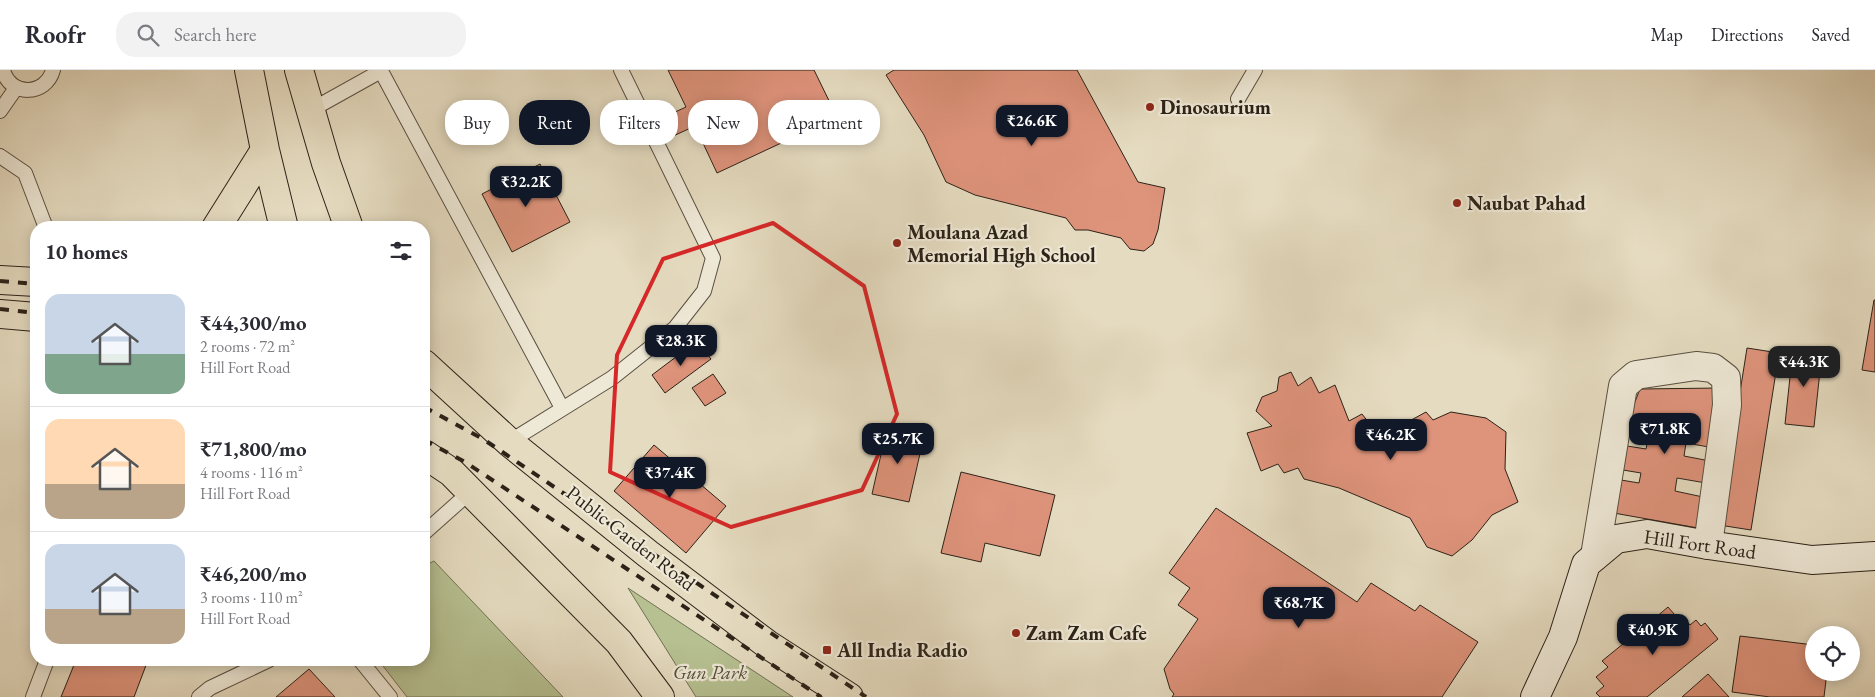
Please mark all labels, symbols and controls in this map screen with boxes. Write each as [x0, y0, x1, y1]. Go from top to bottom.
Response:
search box [116, 12, 466, 57]
text: Roofr [25, 19, 86, 50]
icon: search [134, 21, 162, 49]
text: Search here [174, 22, 256, 47]
text: Map [1651, 23, 1683, 46]
text: Directions [1711, 23, 1783, 46]
text: Saved [1811, 23, 1850, 46]
place label: Dinosaurium [1160, 94, 1271, 120]
chip: Buy [445, 100, 509, 145]
chip: Rent [519, 100, 590, 145]
chip: Filters [600, 100, 678, 145]
chip: New [688, 100, 758, 145]
chip: Apartment [768, 100, 880, 145]
marker: Dinosaurium [1144, 101, 1156, 113]
pin: ₹26.6K [991, 104, 1073, 147]
text: ₹26.6K [1007, 110, 1057, 131]
pin: ₹32.2K [485, 166, 567, 208]
text: ₹32.2K [501, 171, 551, 192]
place label: Naubat Pahad [1467, 190, 1586, 216]
marker: Naubat Pahad [1451, 197, 1463, 209]
place label: Moulana Azad Memorial High School [907, 219, 1096, 268]
icon: filters [387, 237, 415, 265]
marker: Moulana Azad Memorial High School [891, 237, 903, 249]
text: 10 homes [45, 238, 128, 265]
text: ₹44,300/mo [200, 309, 307, 336]
icon: home [85, 314, 145, 374]
pin: ₹28.3K [640, 324, 722, 367]
text: ₹28.3K [656, 330, 706, 351]
text: 2 rooms · 72 m² [200, 336, 295, 357]
pin: ₹44.3K [1763, 346, 1845, 388]
text: ₹44.3K [1779, 351, 1829, 372]
text: Hill Fort Road [200, 357, 290, 378]
pin: ₹71.8K [1624, 412, 1706, 455]
pin: ₹46.2K [1350, 418, 1432, 461]
text: ₹71.8K [1640, 418, 1690, 439]
pin: ₹25.7K [857, 422, 939, 465]
text: ₹46.2K [1366, 424, 1416, 445]
text: ₹25.7K [873, 428, 923, 449]
text: ₹71,800/mo [200, 435, 307, 462]
icon: home [85, 439, 145, 499]
pin: ₹37.4K [629, 456, 711, 499]
text: 4 rooms · 116 m² [200, 462, 303, 483]
text: ₹37.4K [645, 462, 695, 483]
street label: Public Garden Road [561, 479, 702, 597]
text: Hill Fort Road [200, 483, 290, 504]
street label: Hill Fort Road [1642, 523, 1759, 565]
text: ₹46,200/mo [200, 560, 307, 587]
icon: home [85, 564, 145, 624]
pin: ₹68.7K [1258, 586, 1340, 629]
text: 3 rooms · 110 m² [200, 587, 303, 608]
text: ₹68.7K [1274, 592, 1324, 613]
text: Hill Fort Road [200, 608, 290, 629]
pin: ₹40.9K [1612, 614, 1694, 656]
text: ₹40.9K [1628, 619, 1678, 640]
place label: Zam Zam Cafe [1026, 620, 1147, 646]
map controls [1805, 626, 1860, 681]
button: locate [1805, 626, 1860, 681]
marker: Zam Zam Cafe [1010, 627, 1022, 639]
place label: All India Radio [836, 637, 968, 663]
marker: All India Radio [821, 644, 833, 656]
park label: Gun Park [673, 659, 747, 685]

